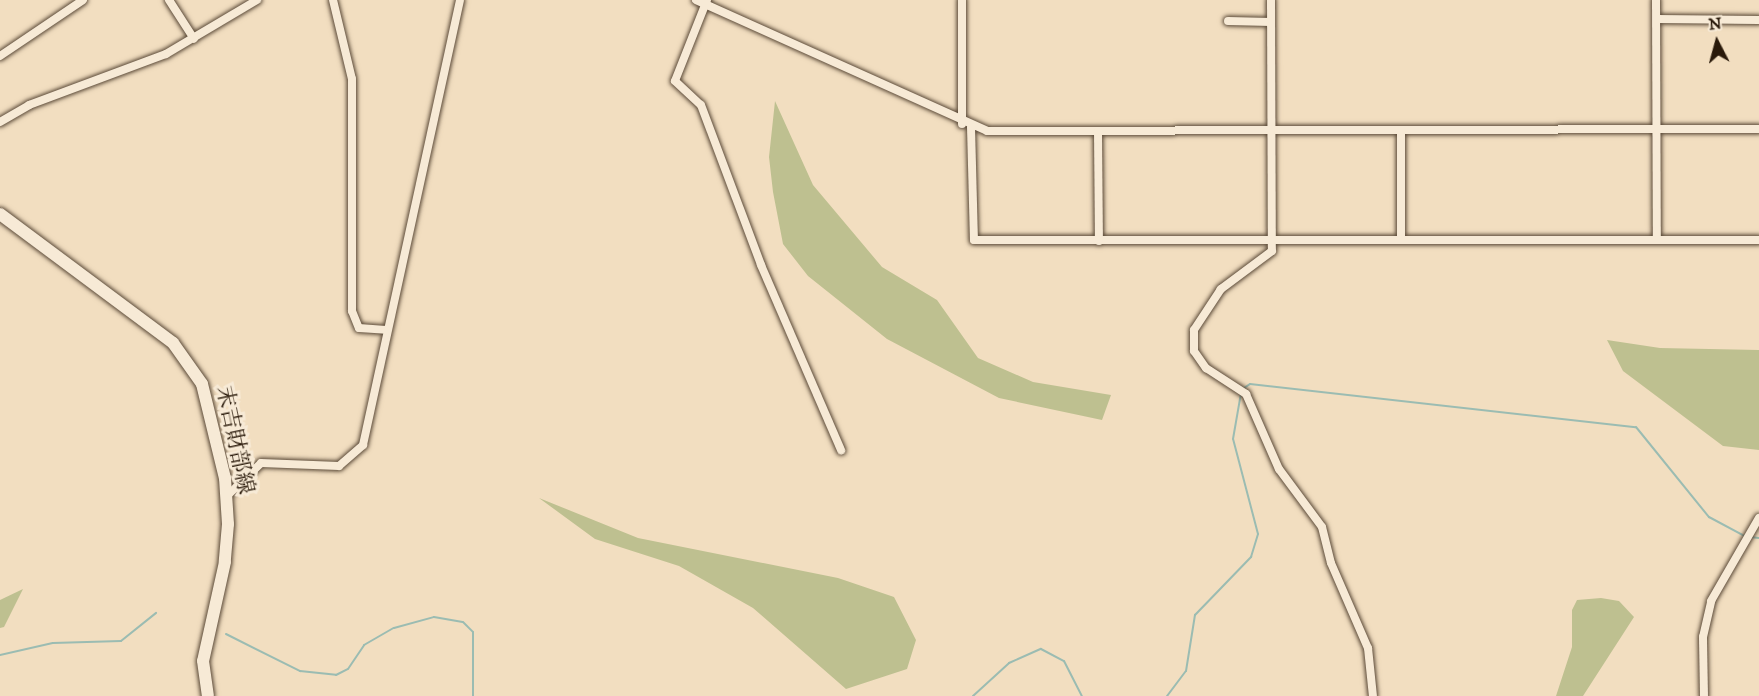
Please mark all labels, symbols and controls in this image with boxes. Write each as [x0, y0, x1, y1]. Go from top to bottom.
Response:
north arrow [1687, 12, 1747, 72]
text: N [1708, 13, 1723, 35]
street label: 末吉財部線 [211, 383, 259, 497]

